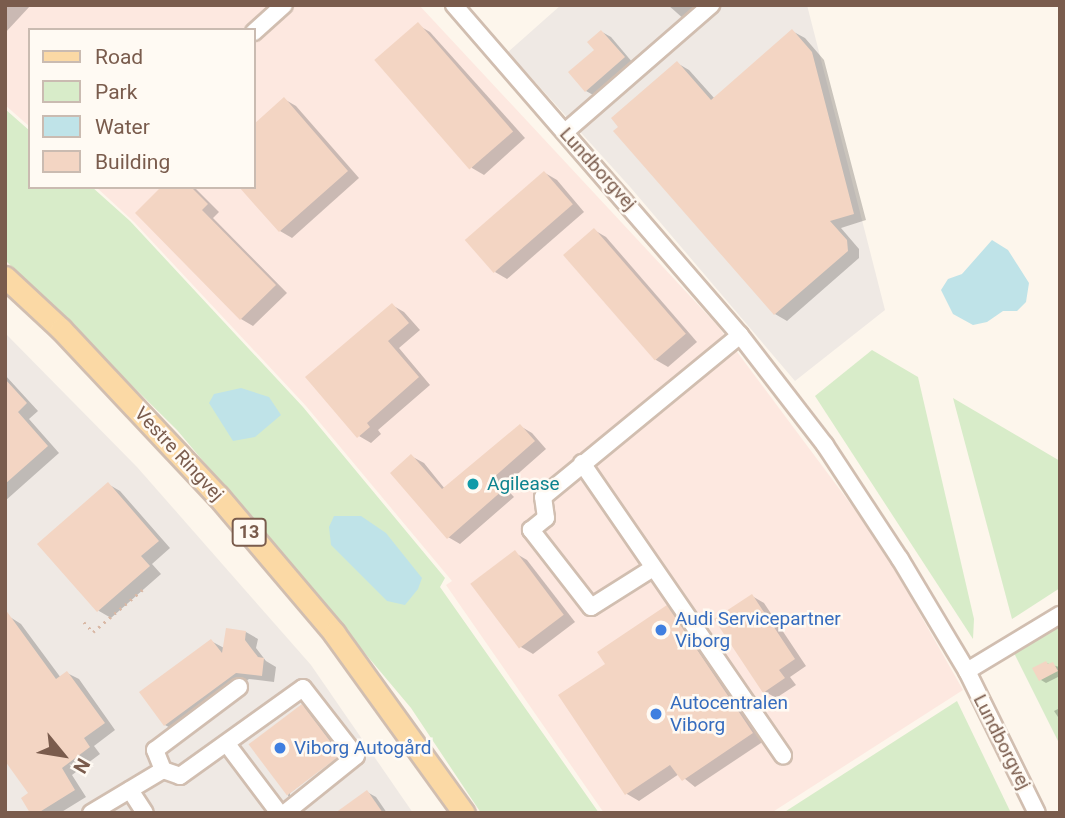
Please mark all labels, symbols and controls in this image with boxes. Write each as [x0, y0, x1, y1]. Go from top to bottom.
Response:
legend [28, 28, 256, 189]
text: Road [95, 45, 143, 69]
text: Park [95, 80, 137, 104]
text: Water [95, 115, 150, 139]
street label: Lundborgvej [555, 123, 641, 215]
text: Building [95, 150, 170, 174]
street label: Vestre Ringvej [130, 402, 228, 506]
place label: Agilease [487, 473, 560, 495]
marker: Agilease [465, 476, 481, 492]
road number: 13 [232, 518, 266, 546]
place label: Audi Servicepartner Viborg [675, 608, 841, 652]
marker: Audi Servicepartner Viborg [653, 622, 669, 638]
street label: Lundborgvej [968, 691, 1036, 793]
place label: Autocentralen Viborg [670, 692, 788, 736]
marker: Autocentralen Viborg [648, 706, 664, 722]
north arrow [28, 720, 98, 790]
place label: Viborg Autogård [294, 737, 431, 759]
marker: Viborg Autogård [272, 740, 288, 756]
text: N [68, 754, 95, 777]

